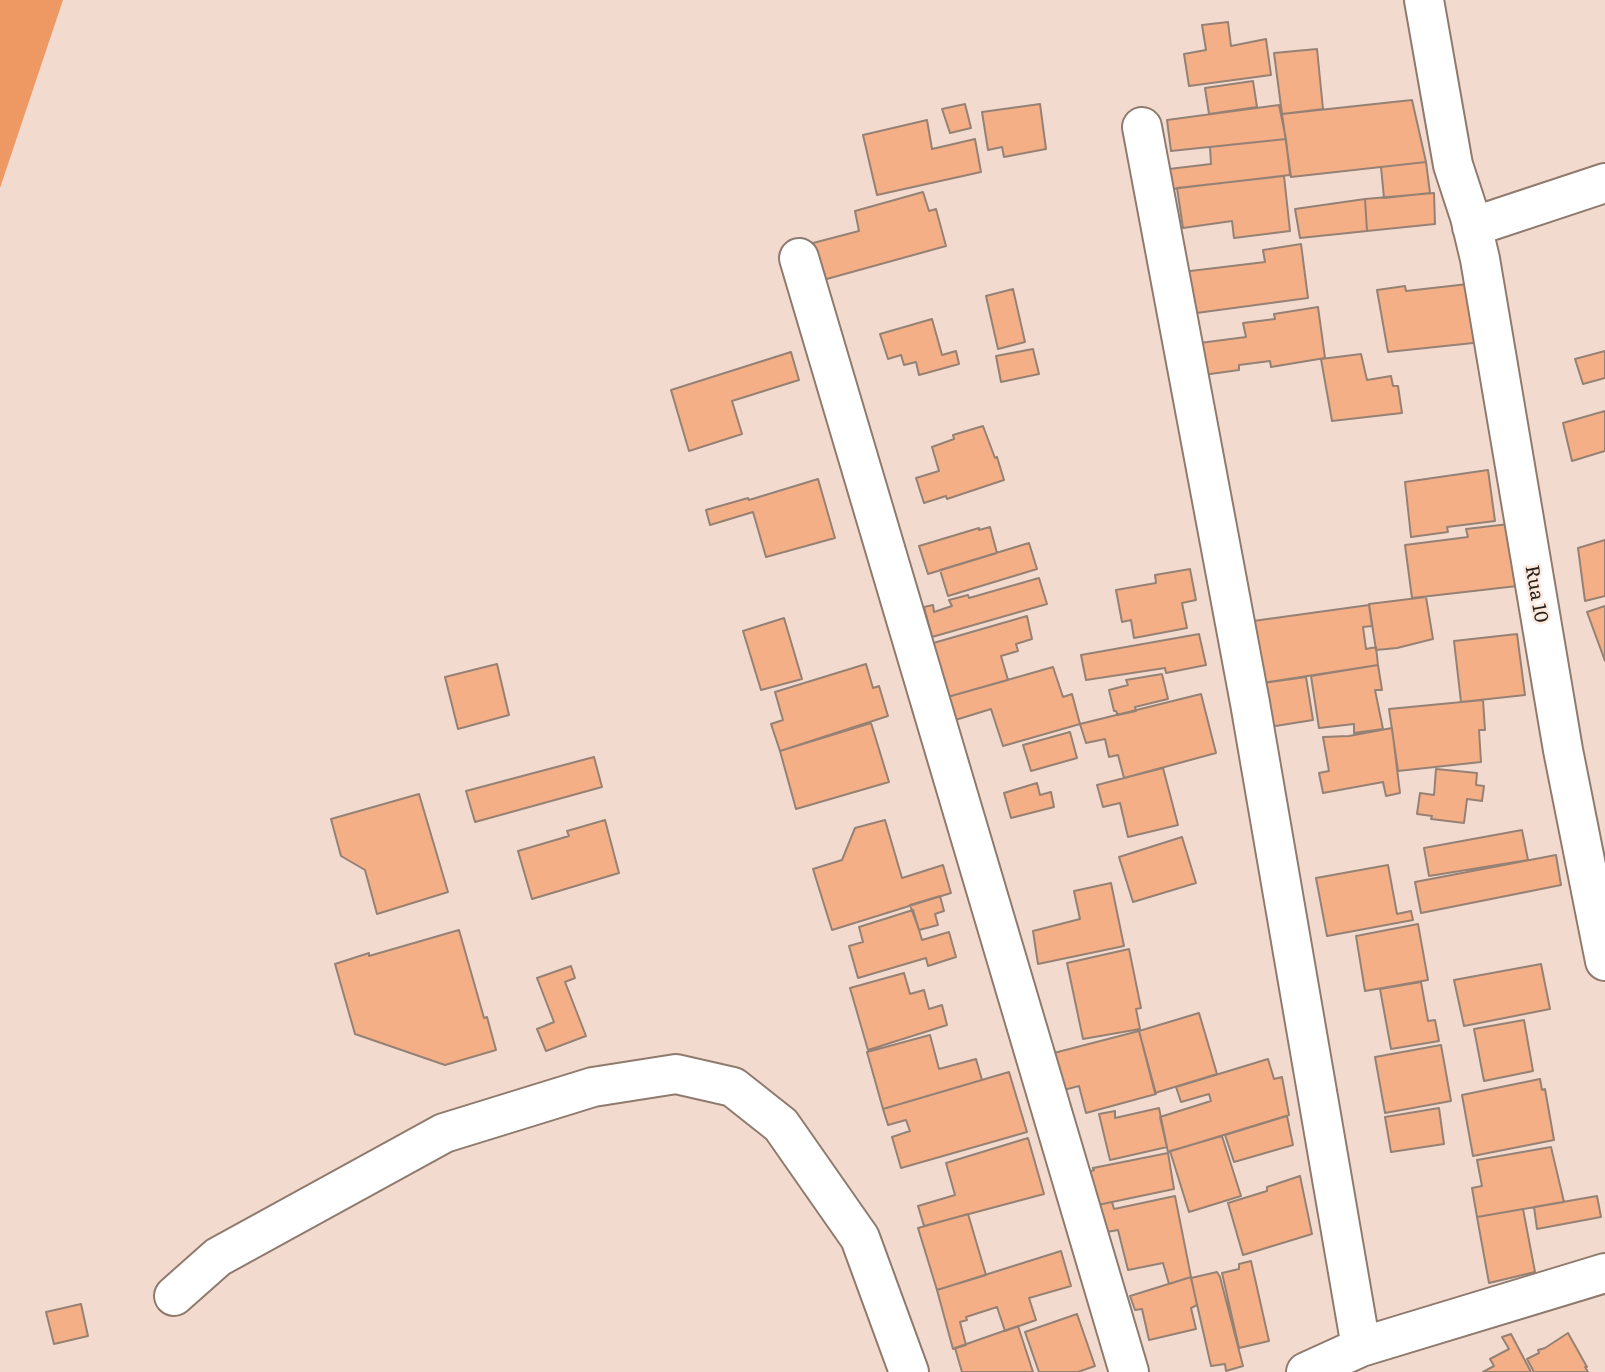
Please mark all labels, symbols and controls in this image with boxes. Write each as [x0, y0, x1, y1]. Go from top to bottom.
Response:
street label: Rua 10 [1520, 564, 1552, 624]

